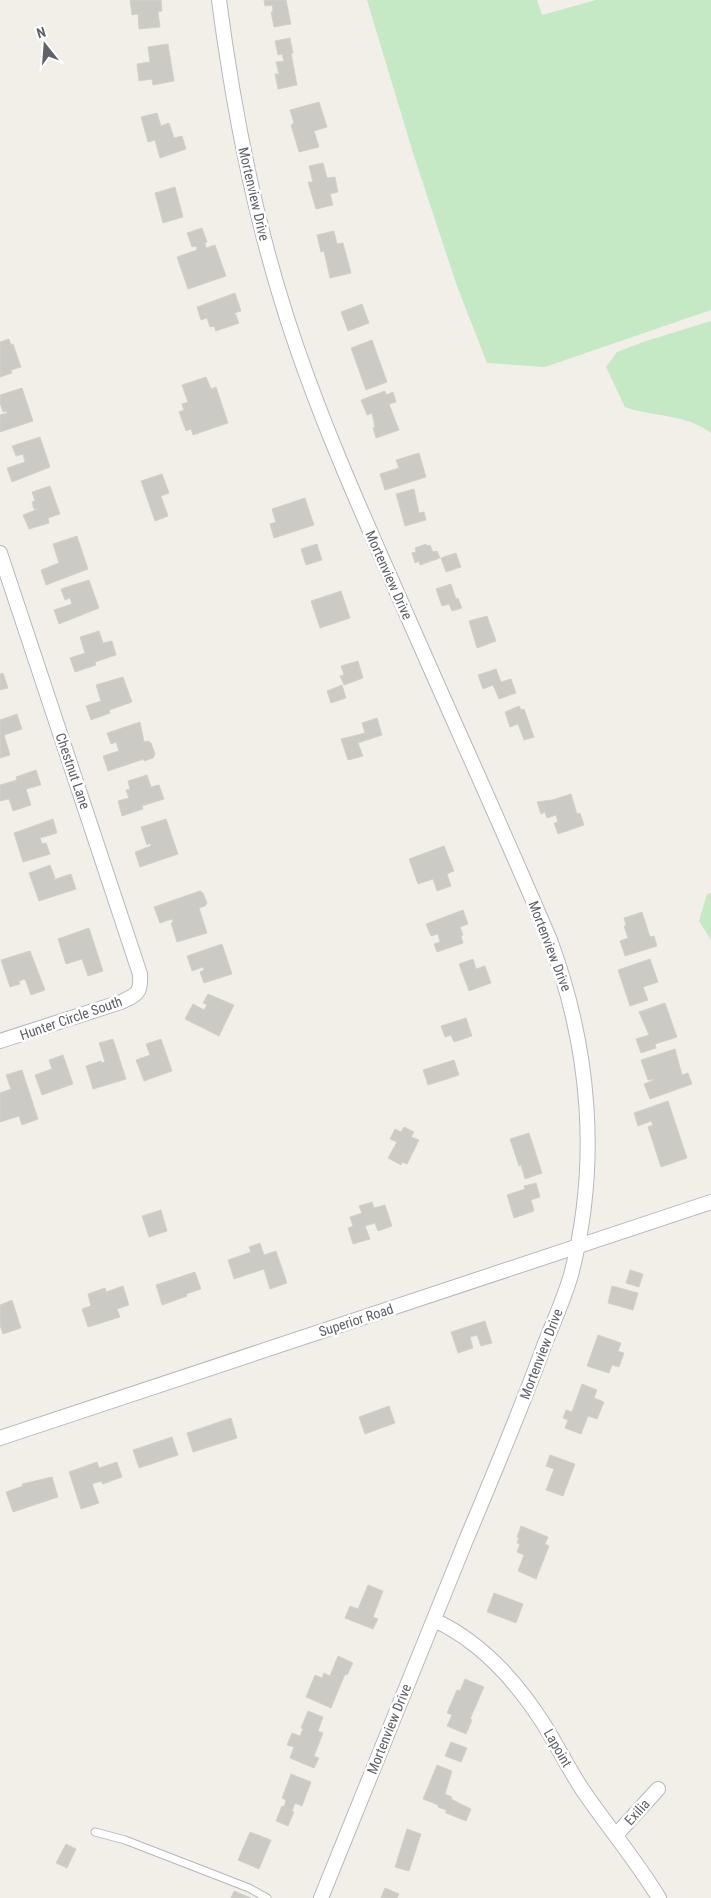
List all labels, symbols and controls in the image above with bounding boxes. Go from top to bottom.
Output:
north arrow [20,20,70,70]
text: N [35,24,48,41]
street label: Mortenview Drive [235,146,273,243]
street label: Mortenview Drive [362,528,416,622]
street label: Chestnut Lane [53,731,94,812]
street label: Mortenview Drive [525,898,575,994]
street label: Hunter Circle South [18,993,124,1043]
street label: Superior Road [317,1300,395,1340]
street label: Mortenview Drive [516,1306,566,1402]
street label: Mortenview Drive [364,1681,415,1776]
street label: Lapoint [541,1726,575,1770]
street label: Exilia [621,1796,653,1828]

